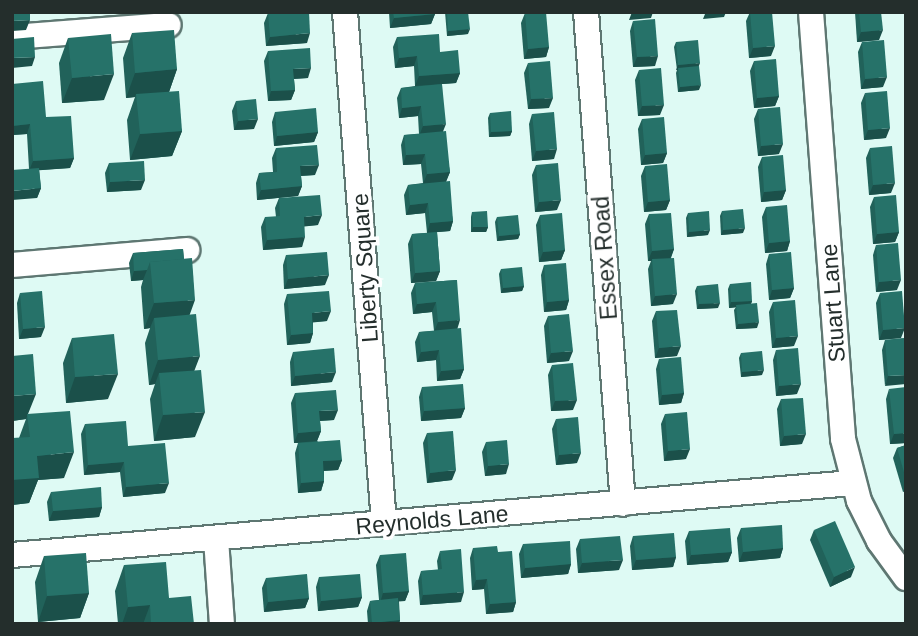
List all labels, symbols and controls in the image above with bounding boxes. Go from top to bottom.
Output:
street label: Liberty Square [346,192,384,344]
street label: Essex Road [587,195,623,321]
street label: Stuart Lane [815,243,851,363]
street label: Reynolds Lane [354,500,510,540]

